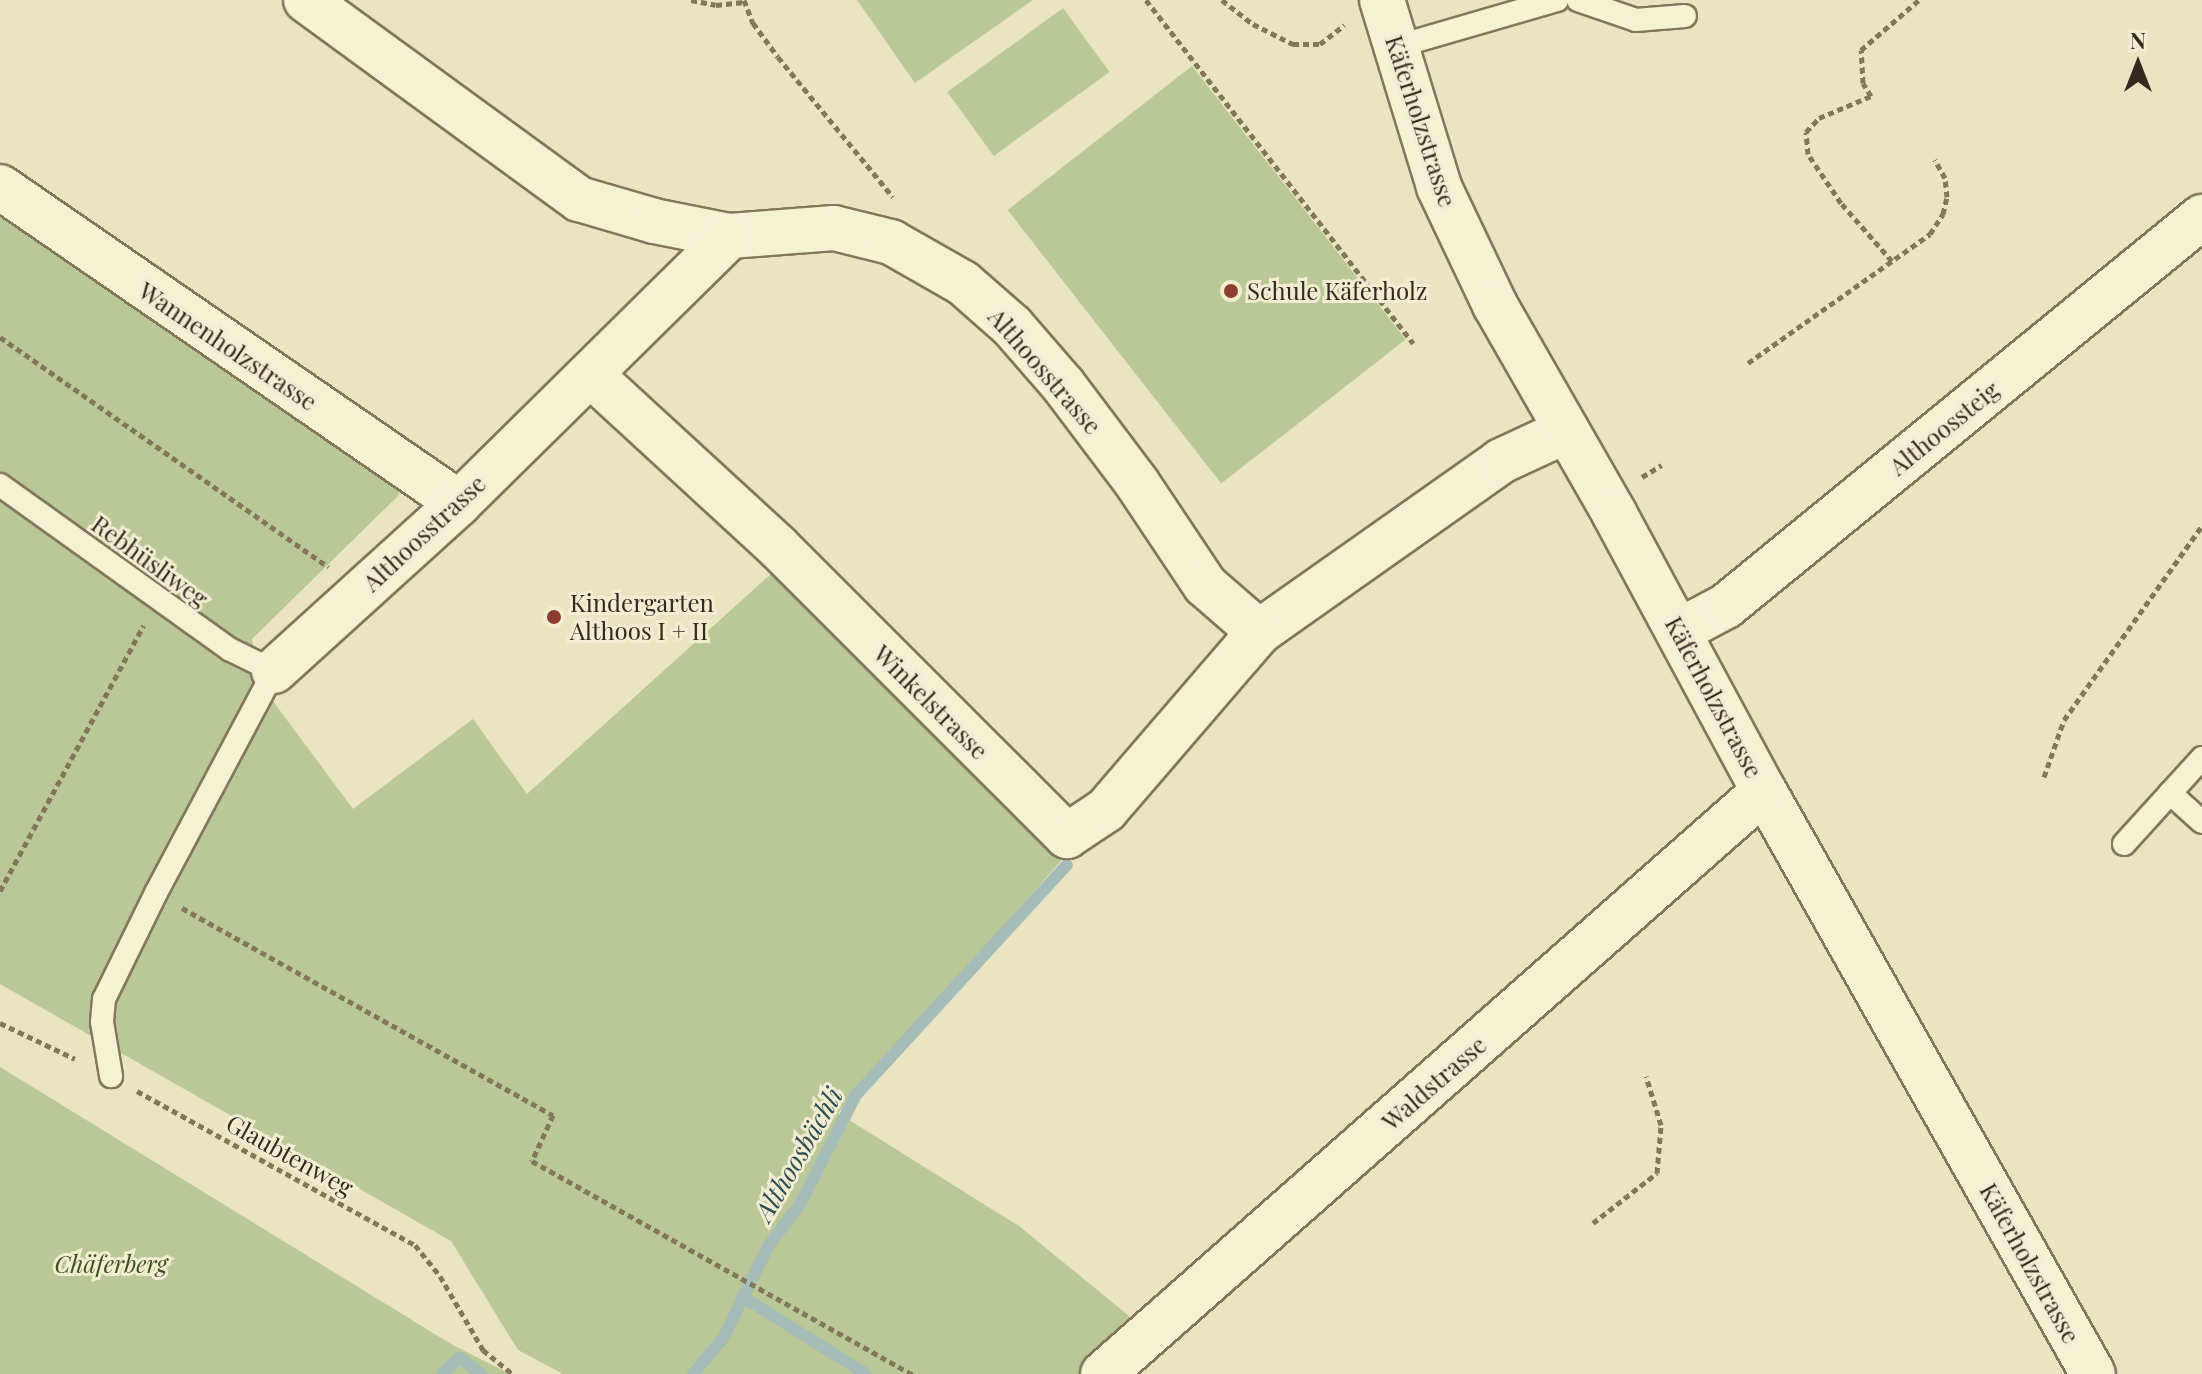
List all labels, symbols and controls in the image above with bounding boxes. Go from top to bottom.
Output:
north arrow [2098,24,2178,104]
text: N [2130,25,2146,55]
street label: Käferholzstrasse [1380,32,1462,210]
street label: Wannenholzstrasse [134,276,322,416]
place label: Schule Käferholz [1247,277,1427,305]
marker: Schule Käferholz [1222,282,1240,300]
street label: Althoosstrasse [983,302,1107,440]
street label: Althoossteig [1883,375,2005,481]
street label: Althoosstrasse [357,469,491,597]
street label: Rebhüsliweg [86,509,214,613]
place label: Kindergarten Althoos I + II [570,589,714,645]
marker: Kindergarten Althoos I + II [545,608,563,626]
street label: Käferholzstrasse [1659,612,1769,782]
street label: Winkelstrasse [868,639,994,765]
street label: Waldstrasse [1376,1030,1492,1136]
water label: Althoosbächli [747,1082,849,1226]
street label: Glaubtenweg [221,1108,359,1202]
street label: Käferholzstrasse [1974,1178,2086,1348]
park label: Chäferberg [54,1250,168,1278]

